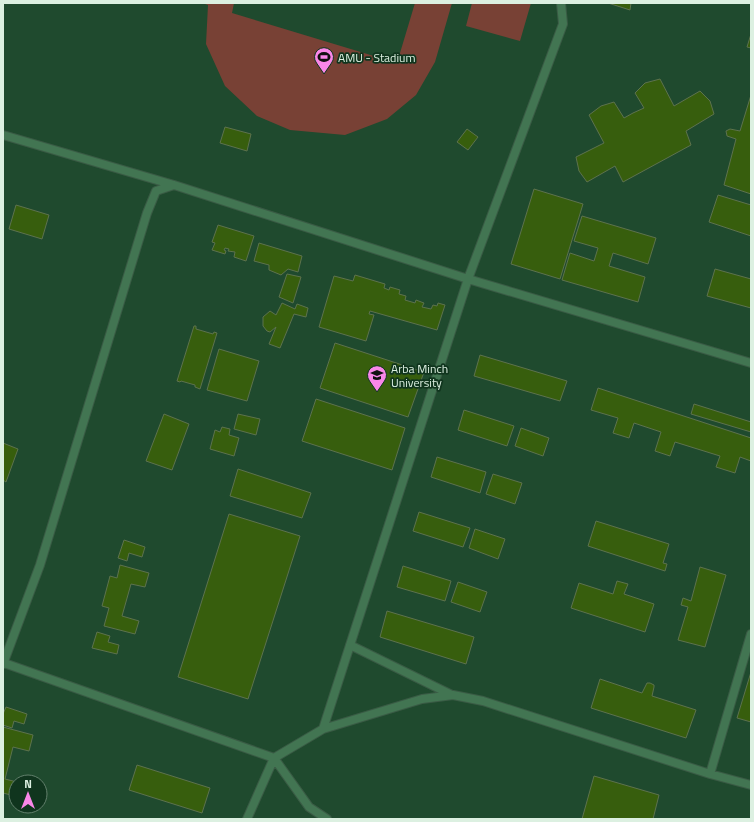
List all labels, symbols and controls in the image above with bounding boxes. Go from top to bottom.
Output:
sports icon: AMU - Stadium [313,46,335,74]
place label: AMU - Stadium [338,48,416,67]
place label: Arba Minch University [391,359,448,392]
school or university icon: Arba Minch University [366,364,388,392]
north arrow [8,774,48,814]
text: N [24,776,32,792]

